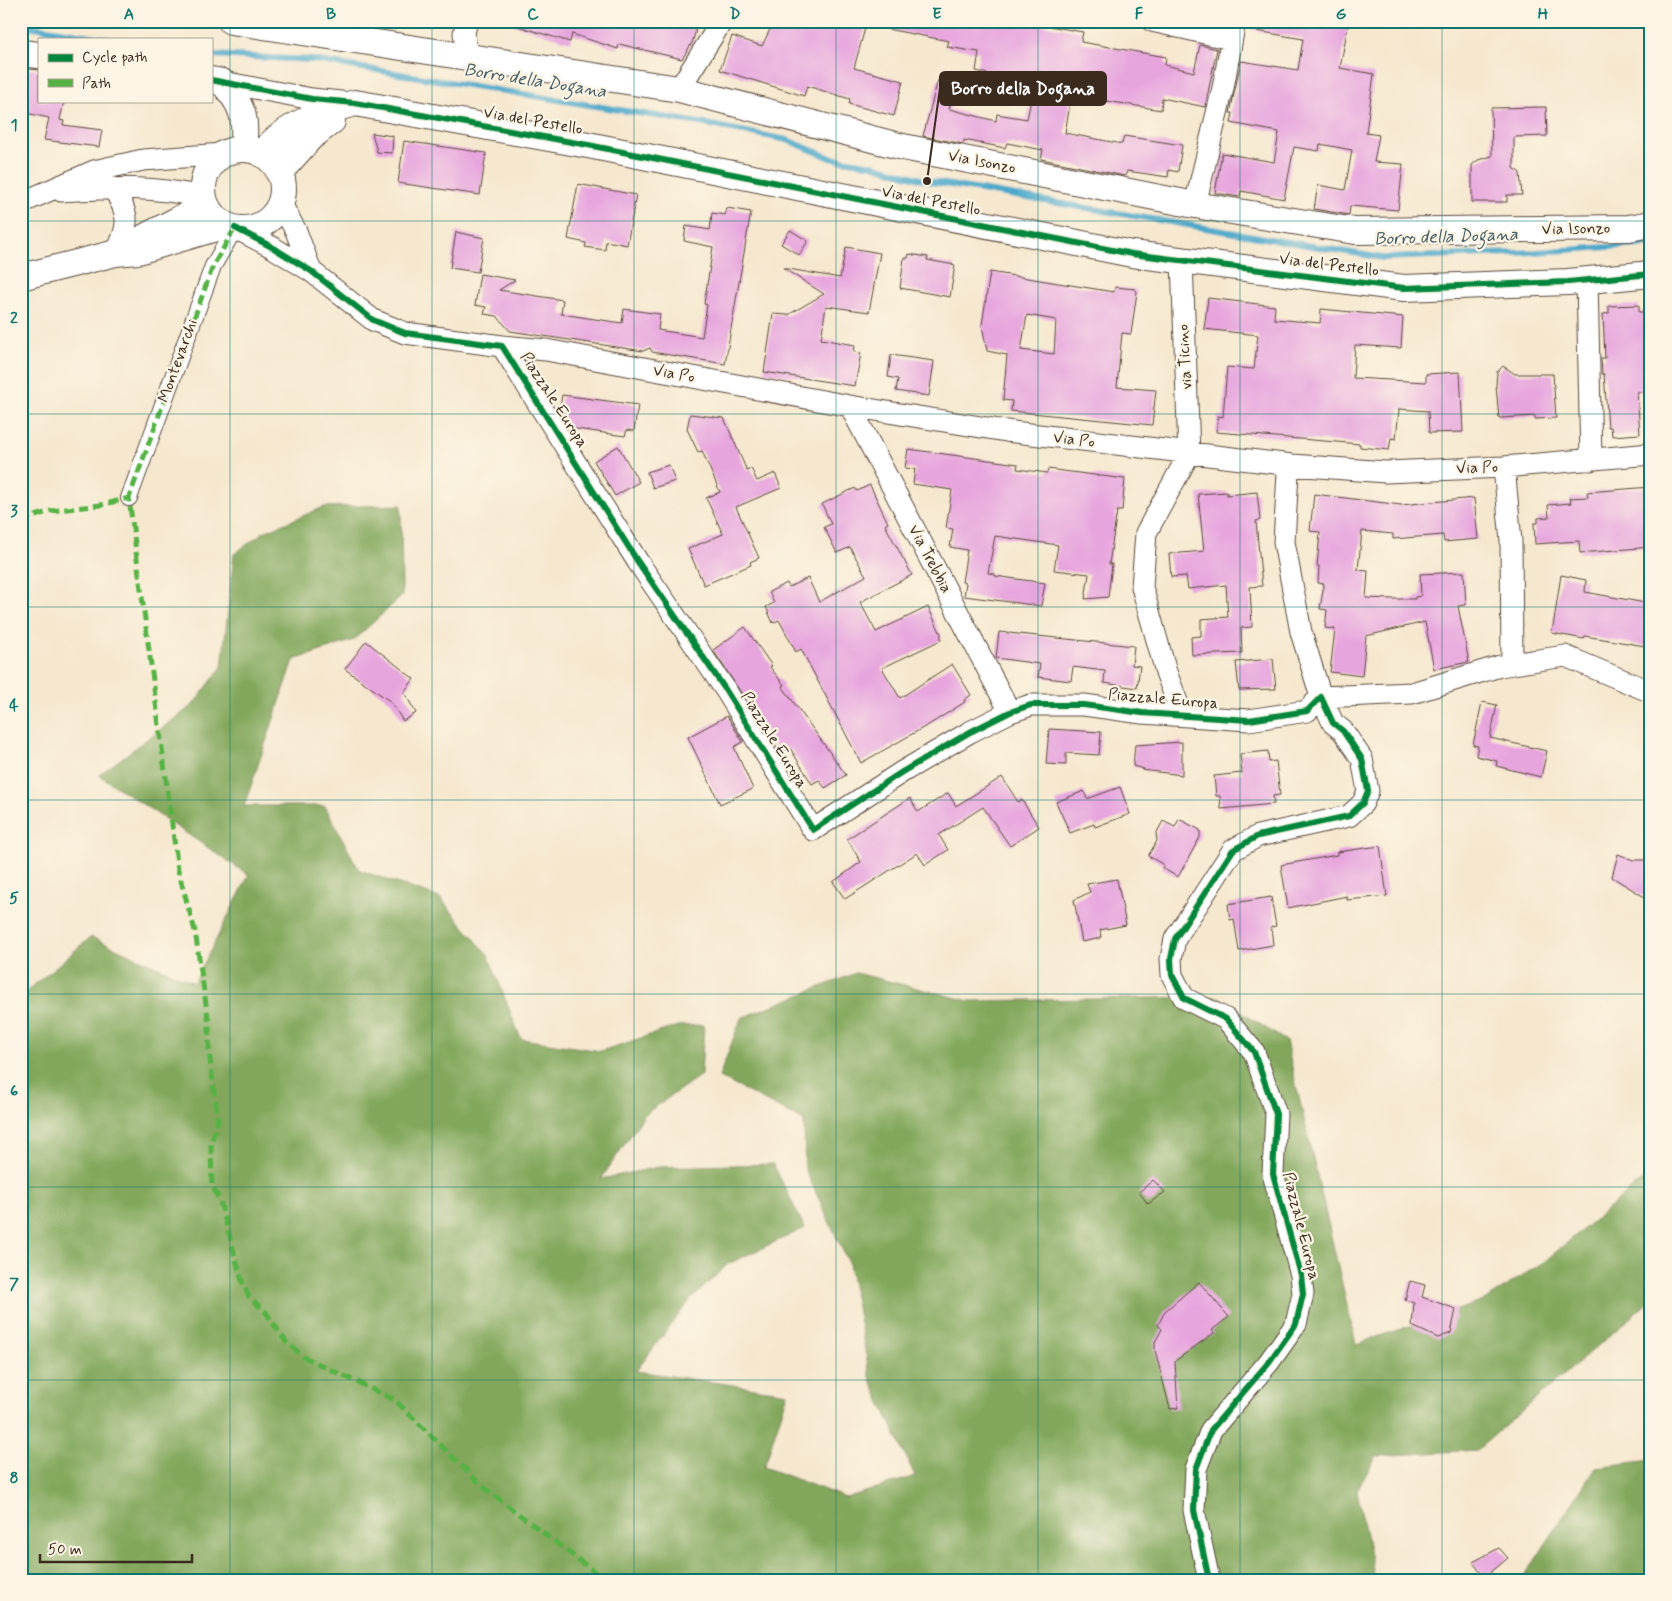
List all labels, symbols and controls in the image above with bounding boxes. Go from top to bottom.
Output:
text: A [124,4,134,25]
text: B [326,4,336,25]
text: C [527,4,539,25]
text: D [729,4,741,25]
text: E [932,4,942,25]
text: F [1135,4,1144,25]
text: G [1336,4,1347,25]
text: H [1538,4,1549,25]
legend [38,38,212,102]
text: Cycle path [82,48,147,68]
water label: Borro della Dogana [462,58,608,106]
callout: Borro della Dogana [940,72,1106,105]
text: Path [82,74,111,94]
text: Borro della Dogana [951,77,1095,103]
street label: Via del Pestello [482,102,584,140]
text: 1 [10,115,18,136]
street label: Via Isonzo [946,145,1018,179]
street label: Via del Pestello [880,181,982,221]
street label: Via Isonzo [1542,218,1610,240]
water label: Borro della Dogana [1374,222,1519,254]
street label: Via del Pestello [1278,248,1380,282]
text: 2 [10,308,18,329]
street label: Montevarchi [153,316,203,406]
street label: via Ticino [1173,324,1197,390]
street label: Piazzale Europa [515,348,593,452]
street label: Via Po [652,360,696,388]
street label: Via Po [1052,427,1096,453]
street label: Via Po [1456,457,1498,479]
text: 3 [10,501,18,522]
street label: Via Trebbia [903,521,957,597]
street label: Piazzale Europa [1107,684,1219,714]
street label: Piazzale Europa [736,688,812,792]
text: 4 [9,695,19,716]
text: 5 [9,888,19,909]
text: 6 [10,1081,18,1102]
street label: Piazzale Europa [1277,1170,1325,1282]
text: 7 [9,1274,19,1295]
text: 8 [9,1468,19,1489]
scale bar [40,1531,192,1563]
text: 50 m [48,1540,82,1560]

